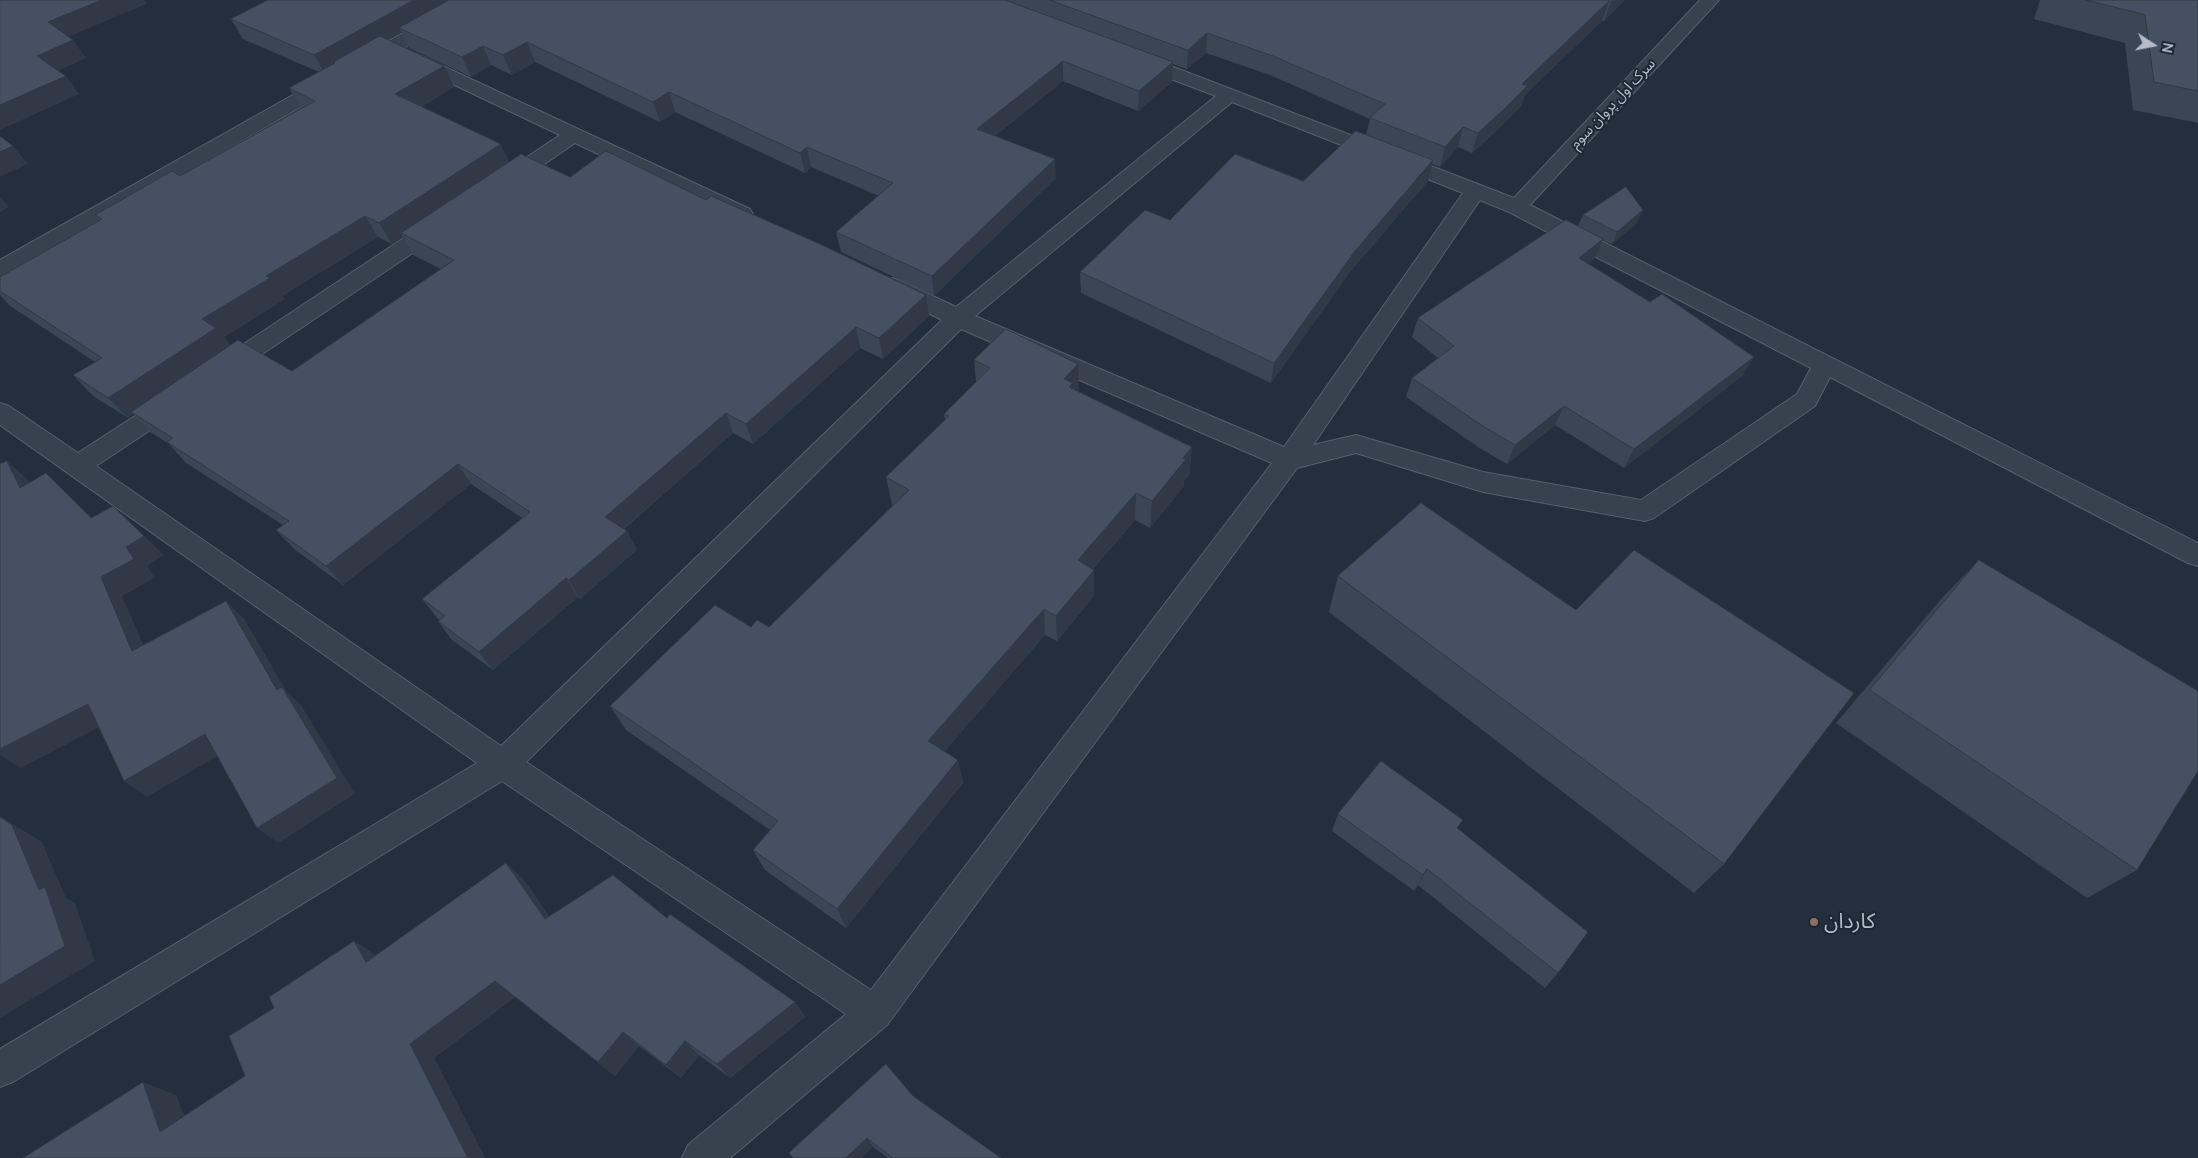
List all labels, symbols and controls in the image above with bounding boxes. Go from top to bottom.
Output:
north arrow [2128,20,2178,70]
text: N [2158,41,2179,55]
street label: سرک اول پروان سوم [1567,55,1659,153]
place label: کاردان [1824,909,1875,935]
marker: کاردان [1808,916,1820,928]

